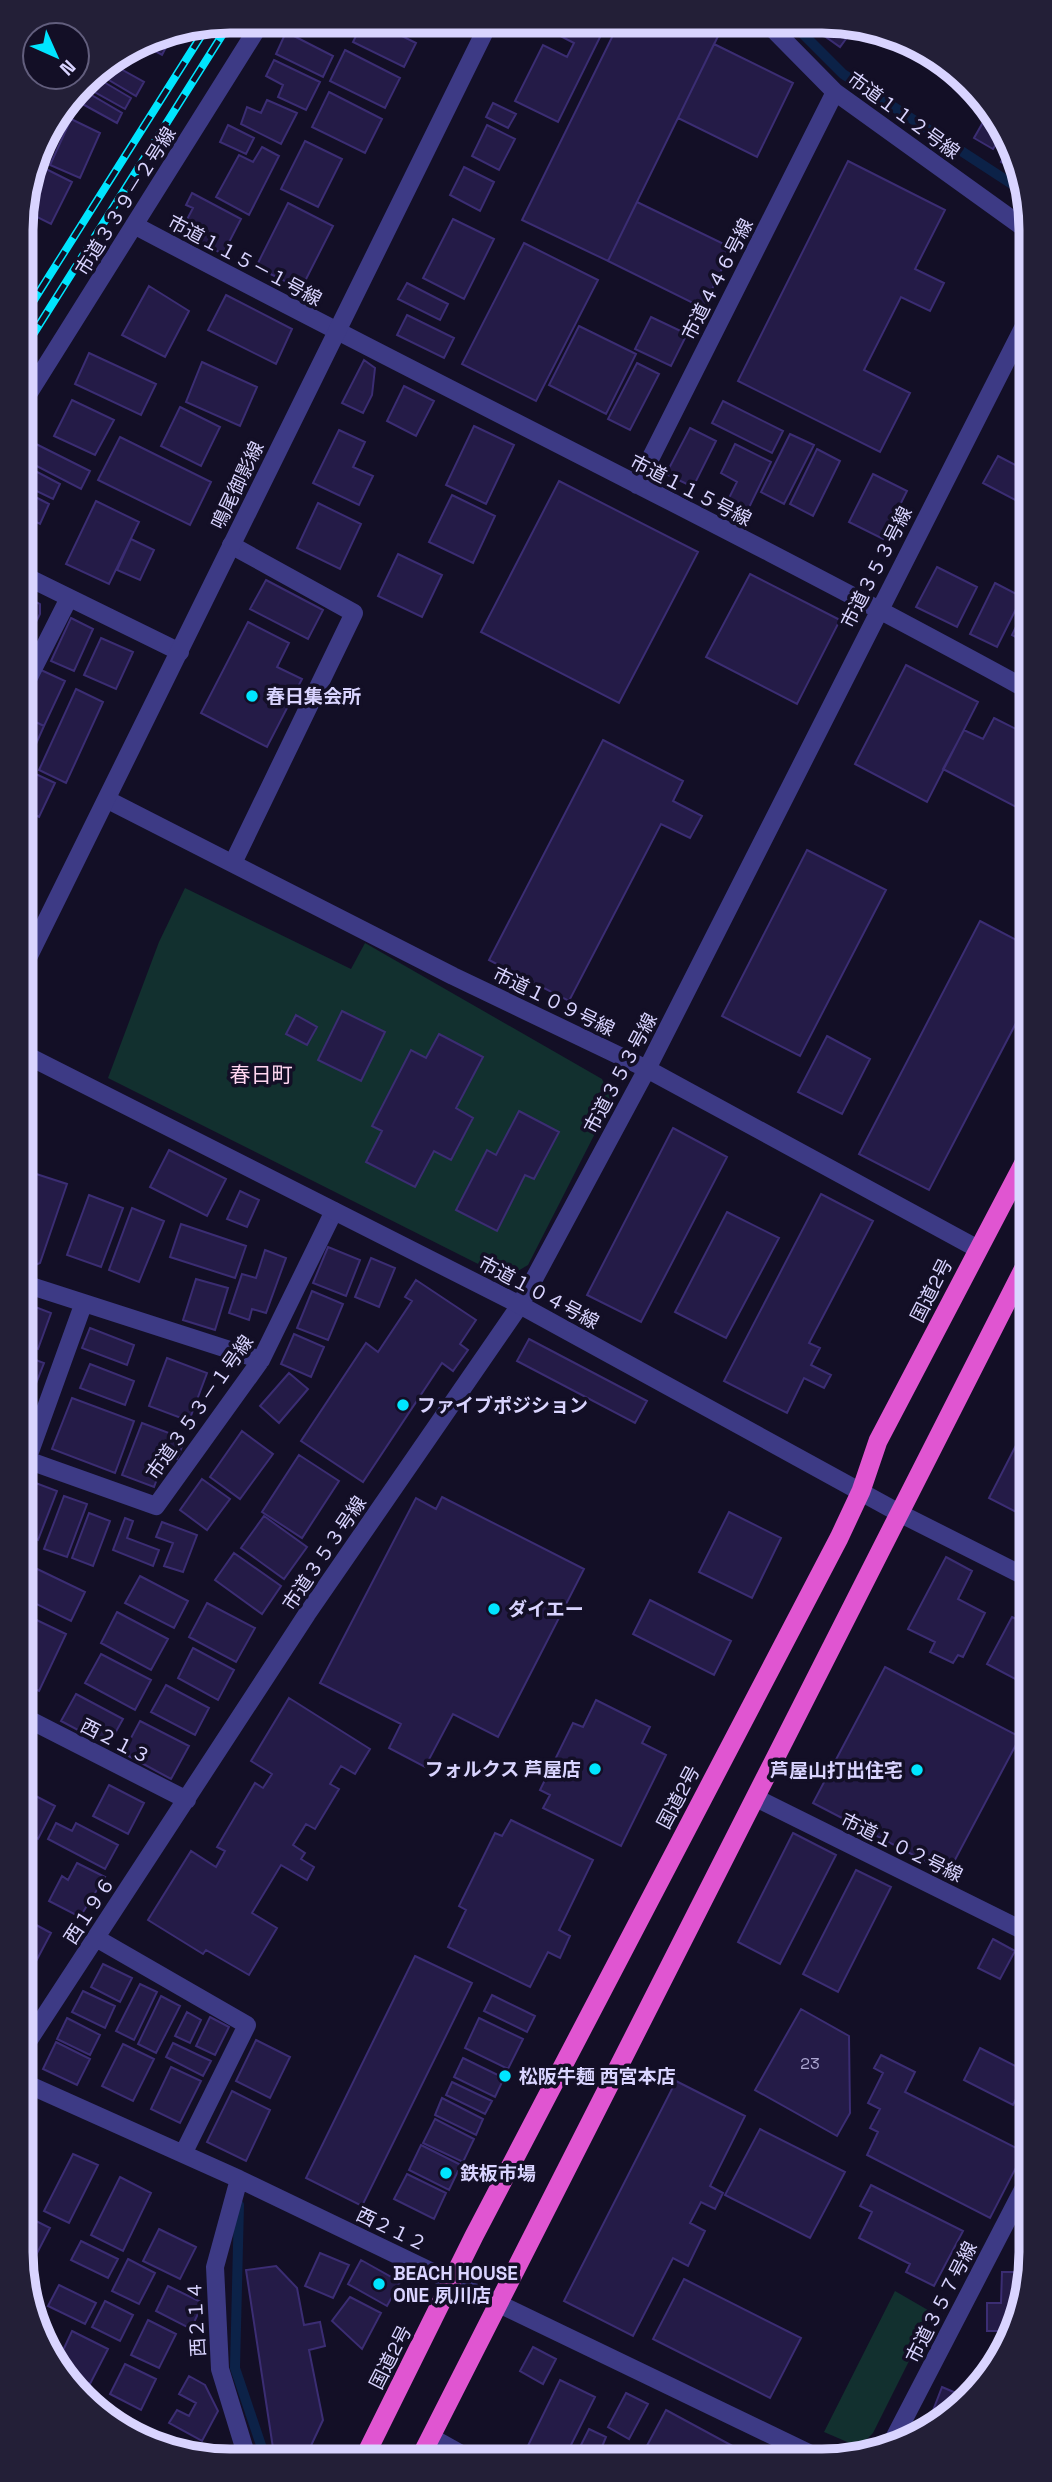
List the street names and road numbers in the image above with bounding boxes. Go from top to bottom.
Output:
street label: 市道１１２号線 [843,66,965,165]
street label: 市道３３９－２号線 [70,122,181,280]
street label: 市道１１５－１号線 [163,209,326,312]
street label: 市道４４６号線 [676,214,759,344]
street label: 鳴尾御影線 [205,437,270,533]
street label: 市道１１５号線 [626,449,756,532]
street label: 市道３５３号線 [835,502,918,632]
street label: 市道１０９号線 [489,961,619,1042]
street label: 市道３５３号線 [578,1009,663,1138]
street label: 市道１０４号線 [474,1250,603,1335]
street label: 国道2号 [905,1254,958,1326]
street label: 市道３５３－１号線 [140,1330,259,1485]
street label: 市道３５３号線 [277,1491,372,1615]
street label: 西２１３ [76,1713,155,1770]
street label: 国道2号 [651,1761,706,1833]
street label: 市道１０２号線 [837,1807,967,1888]
street label: 西１９６ [58,1872,121,1949]
street label: 西２１２ [352,2202,431,2257]
street label: 市道３５７号線 [900,2237,983,2367]
street label: 西２１４ [182,2280,211,2358]
street label: 国道2号 [364,2321,417,2393]

